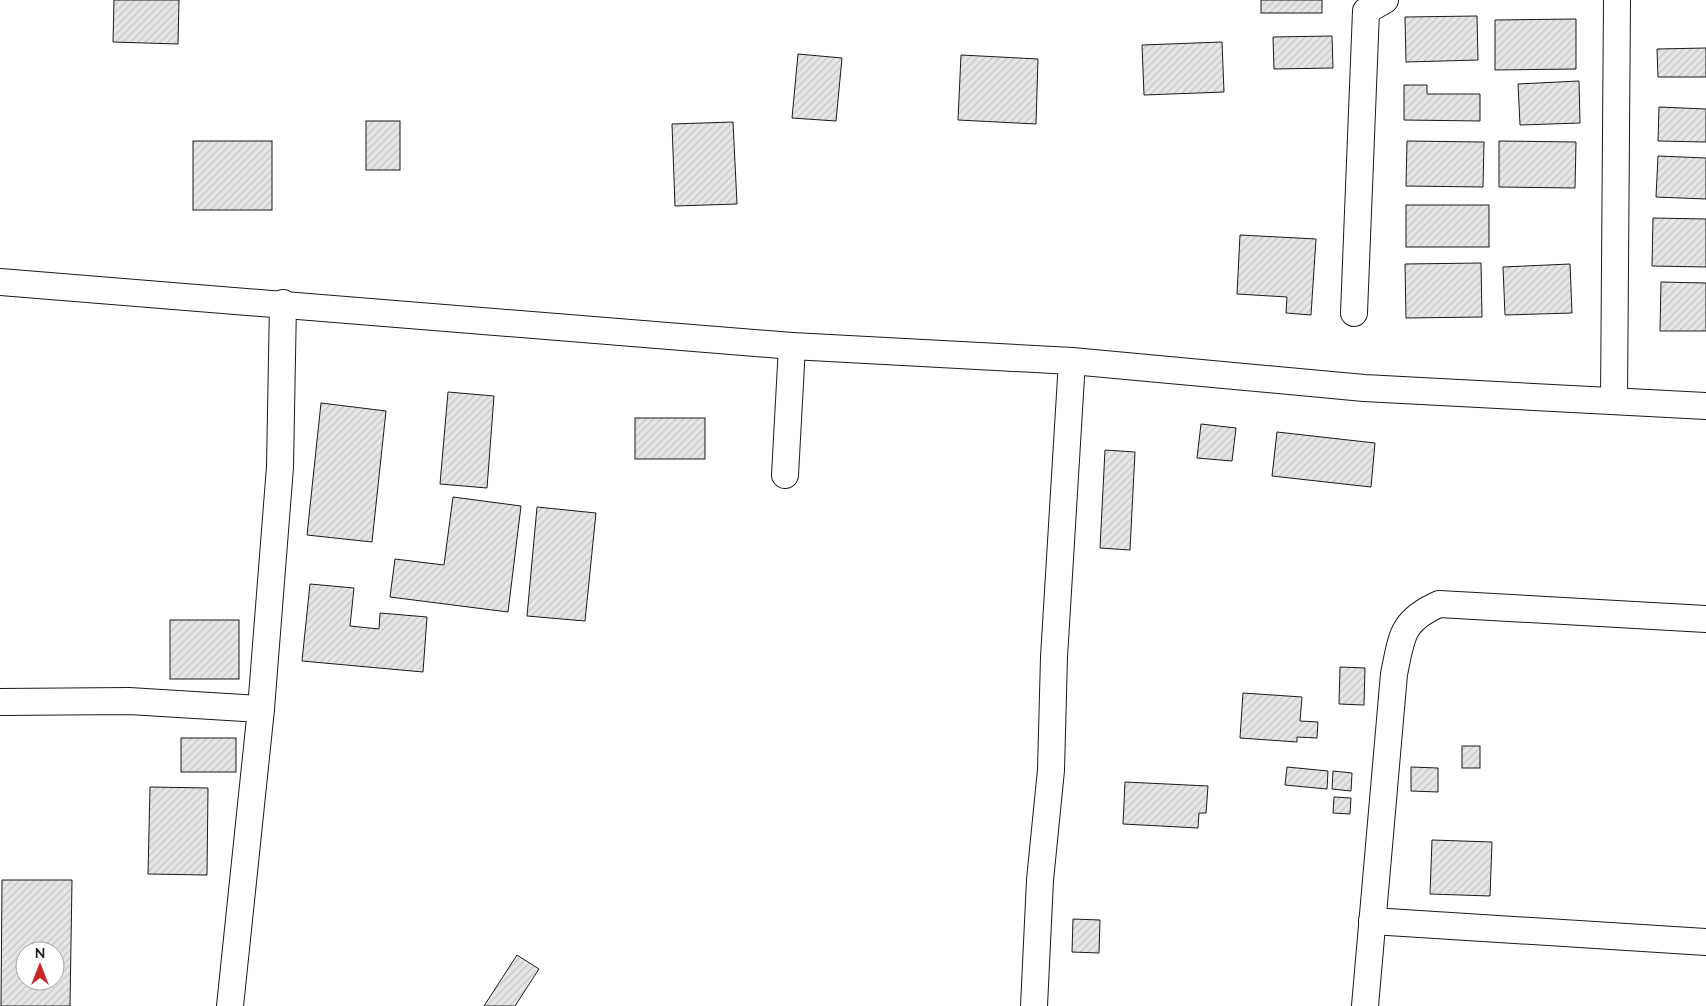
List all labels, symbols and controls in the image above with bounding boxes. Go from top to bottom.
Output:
north arrow [15,941,65,991]
text: N [35,944,45,962]

